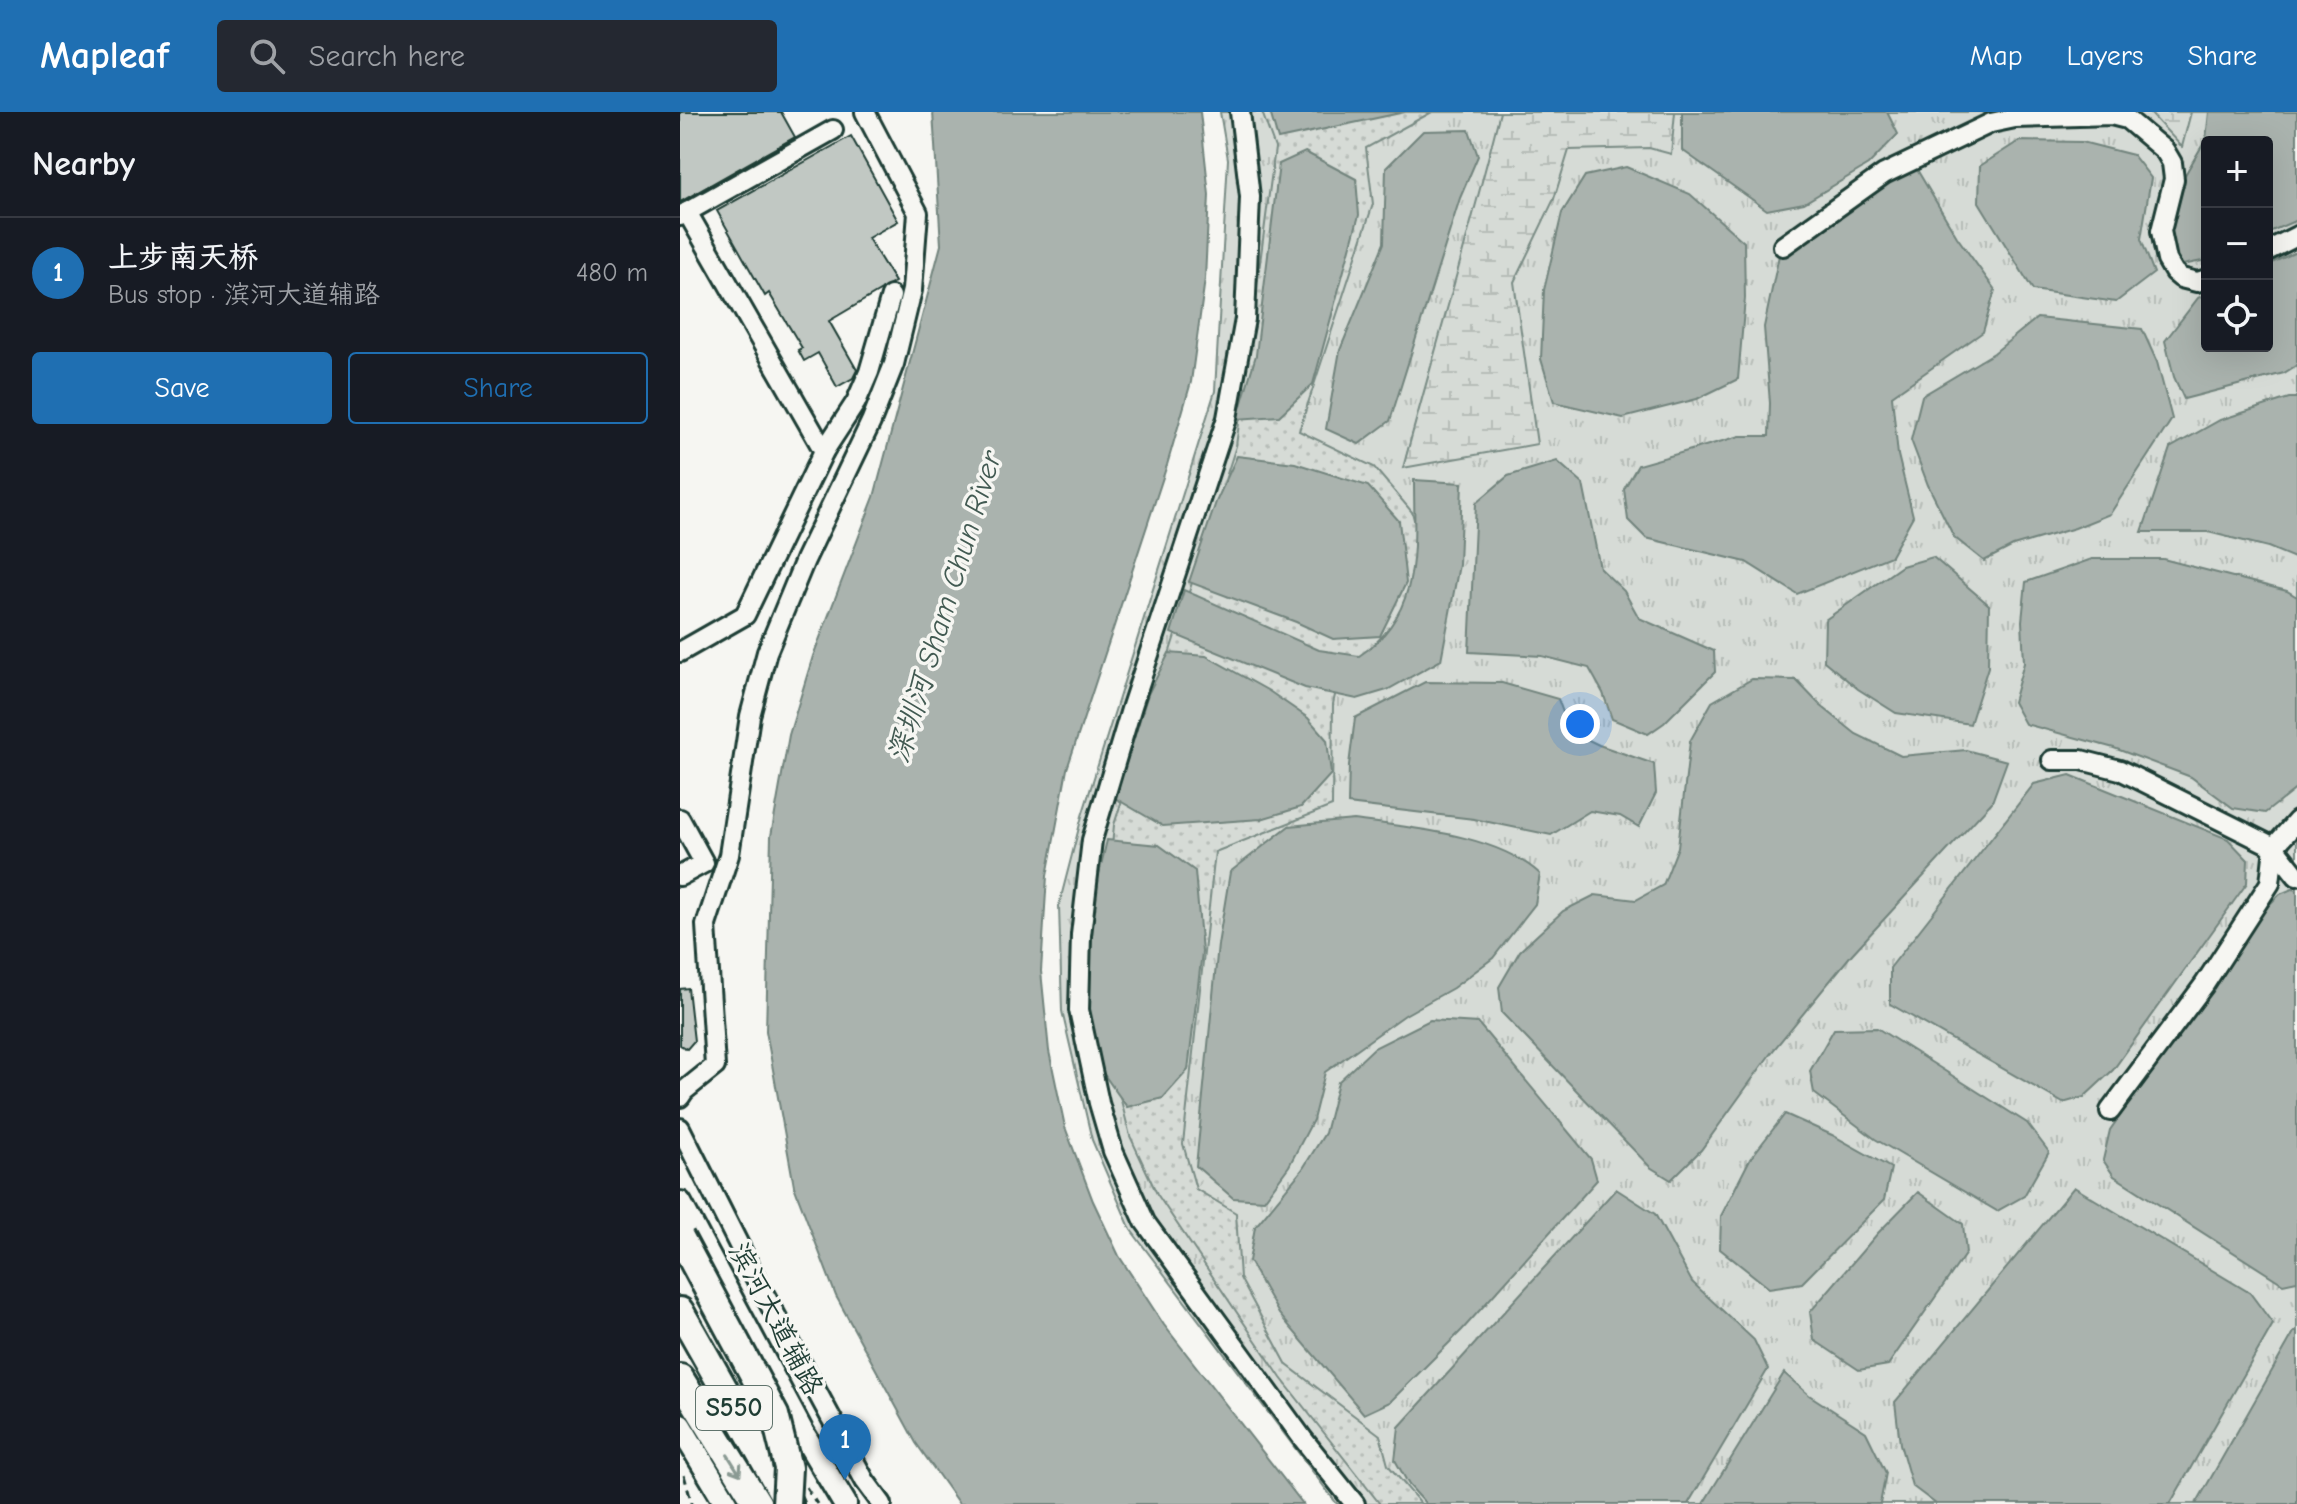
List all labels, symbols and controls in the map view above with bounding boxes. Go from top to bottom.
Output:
search box [217,20,777,92]
text: Mapleaf [40,34,169,78]
icon: search [245,34,289,78]
text: Search here [309,39,465,74]
text: Map [1970,40,2023,72]
text: Layers [2067,40,2143,72]
text: Share [2187,40,2257,72]
map controls [2201,136,2273,352]
button: + [2201,136,2273,208]
text: Nearby [32,144,135,184]
button: − [2201,208,2273,280]
text: 上步南天桥 [108,240,258,275]
text: 1 [53,258,63,288]
text: 480 m [576,258,648,288]
text: Bus stop · 滨河大道辅路 [108,280,380,310]
button: locate [2201,280,2273,352]
button: Save [32,352,332,424]
button: Share [348,352,648,424]
water label: 深圳河 Sham Chun River [881,446,1009,767]
your location [1560,704,1600,744]
street label: 滨河大道辅路 [722,1237,830,1401]
road number: S550 [696,1386,772,1430]
pin: 1 [819,1414,871,1480]
one-way arrow [726,1453,742,1476]

